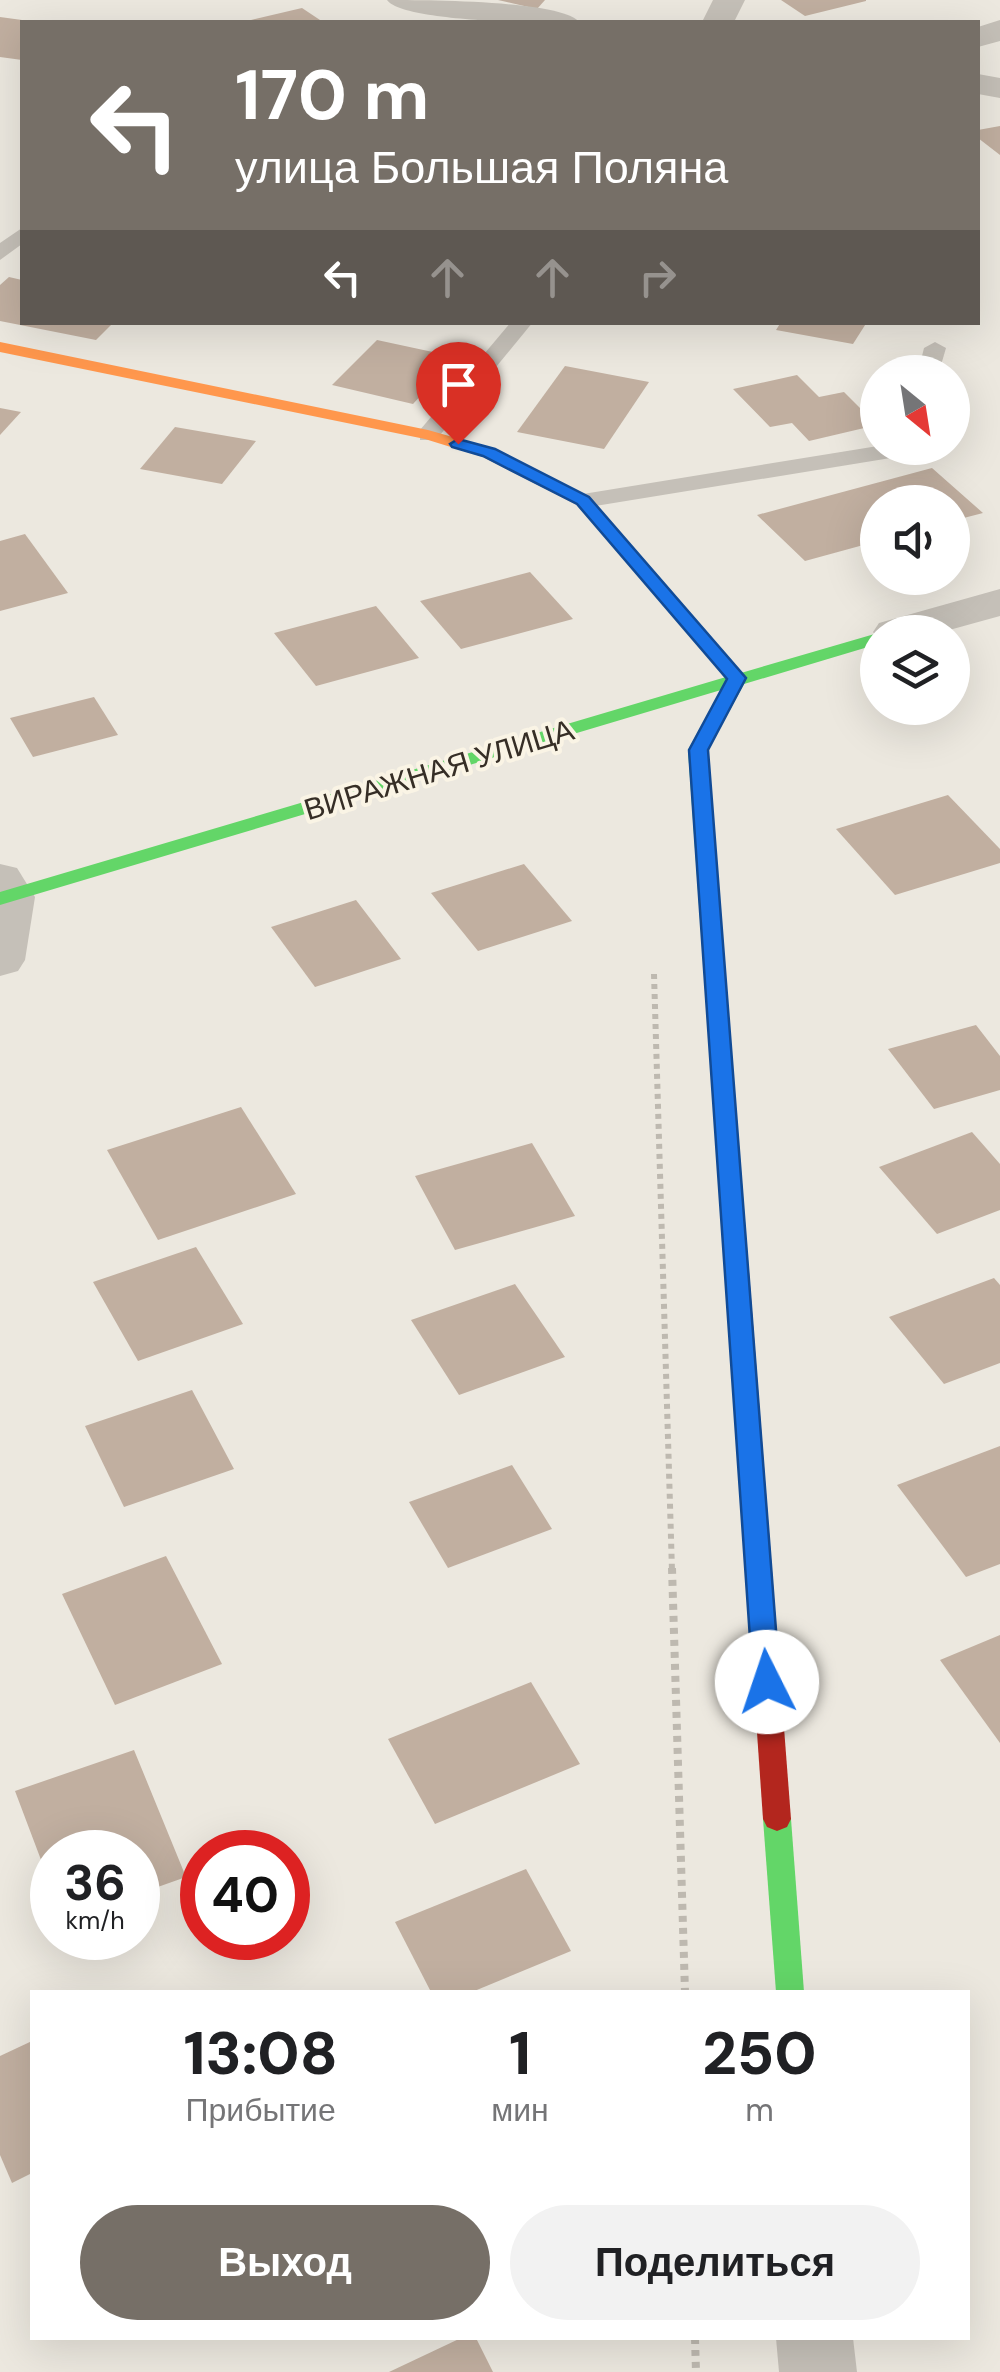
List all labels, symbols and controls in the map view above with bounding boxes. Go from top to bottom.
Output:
text: 170 m [235,50,429,141]
icon: left [70,60,200,190]
text: улица Большая Поляна [235,138,728,197]
icon: left [315,250,370,305]
icon: ahead [420,250,475,305]
icon: ahead [525,250,580,305]
icon: right [630,250,685,305]
pin [416,342,501,445]
north arrow [860,355,970,465]
map controls [860,355,970,725]
icon: arrive [431,357,486,412]
button: sound [860,485,970,595]
button: layers [860,615,970,725]
street label: ВИРАЖНАЯ УЛИЦА [299,710,578,829]
position arrow [715,1630,819,1734]
speed limit sign: 40 [180,1830,310,1960]
text: 36 [64,1850,126,1916]
text: km/h [65,1904,125,1937]
text: 13:08 [183,2014,338,2093]
text: 1 [509,2014,531,2093]
text: 250 [702,2014,817,2093]
text: Прибытие [185,2089,336,2131]
text: мин [491,2089,549,2131]
text: m [745,2089,774,2131]
button: Выход [80,2205,490,2320]
button: Поделиться [510,2205,920,2320]

